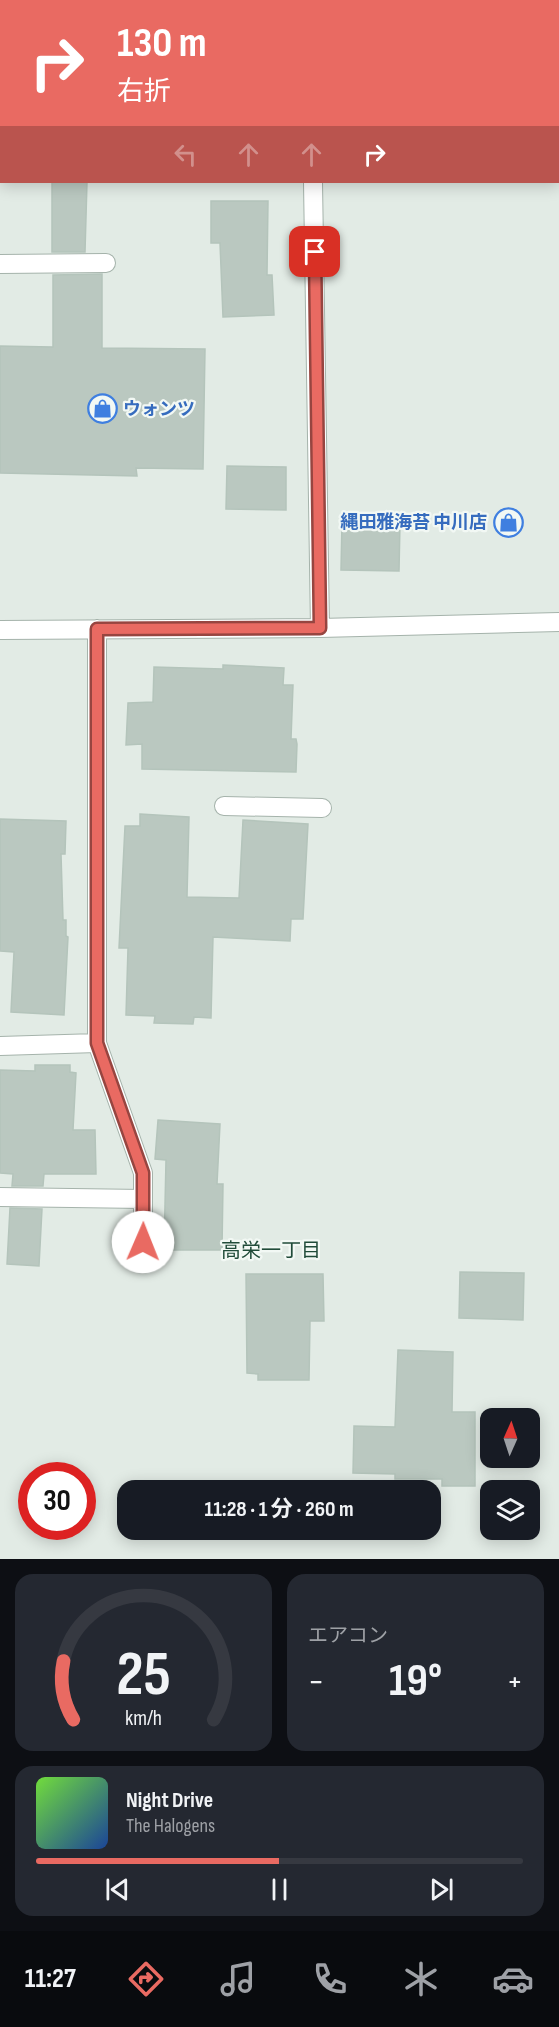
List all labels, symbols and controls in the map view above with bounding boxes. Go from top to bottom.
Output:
text: 130 m [117,18,207,69]
icon: right [18,24,96,102]
text: 右折 [117,76,171,108]
icon: left [169,138,202,171]
icon: ahead [232,138,265,171]
icon: ahead [295,138,328,171]
icon: right [358,138,391,171]
pin [289,226,340,277]
icon: arrive [298,235,331,268]
shop icon: ウォンツ [86,393,118,425]
place label: ウォンツ [123,399,195,420]
shop icon: 縄田雅海苔 中川店 [492,506,524,538]
place label: 縄田雅海苔 中川店 [340,512,487,533]
position arrow [111,1210,175,1274]
district label: 高栄一丁目 [221,1239,321,1263]
north arrow [480,1408,540,1468]
map controls [480,1408,540,1540]
speed limit sign: 30 [18,1462,96,1540]
button: layers [480,1480,540,1540]
text: 11:28 · 1 分 · 260 m [205,1496,353,1523]
text: エアコン [308,1624,388,1648]
text: 25 [116,1638,171,1713]
text: 19° [389,1654,442,1709]
text: − [308,1662,324,1702]
text: + [507,1662,523,1702]
text: km/h [125,1706,162,1731]
text: Night Drive [126,1787,213,1814]
text: The Halogens [126,1814,215,1838]
icon: previous [101,1873,134,1906]
icon: pause [263,1873,296,1906]
icon: next [425,1873,458,1906]
icon: directions [125,1958,167,2000]
icon: music [217,1958,259,2000]
icon: phone [309,1958,351,2000]
icon: climate [400,1958,442,2000]
icon: car [492,1958,534,2000]
text: 11:27 [25,1963,76,1995]

